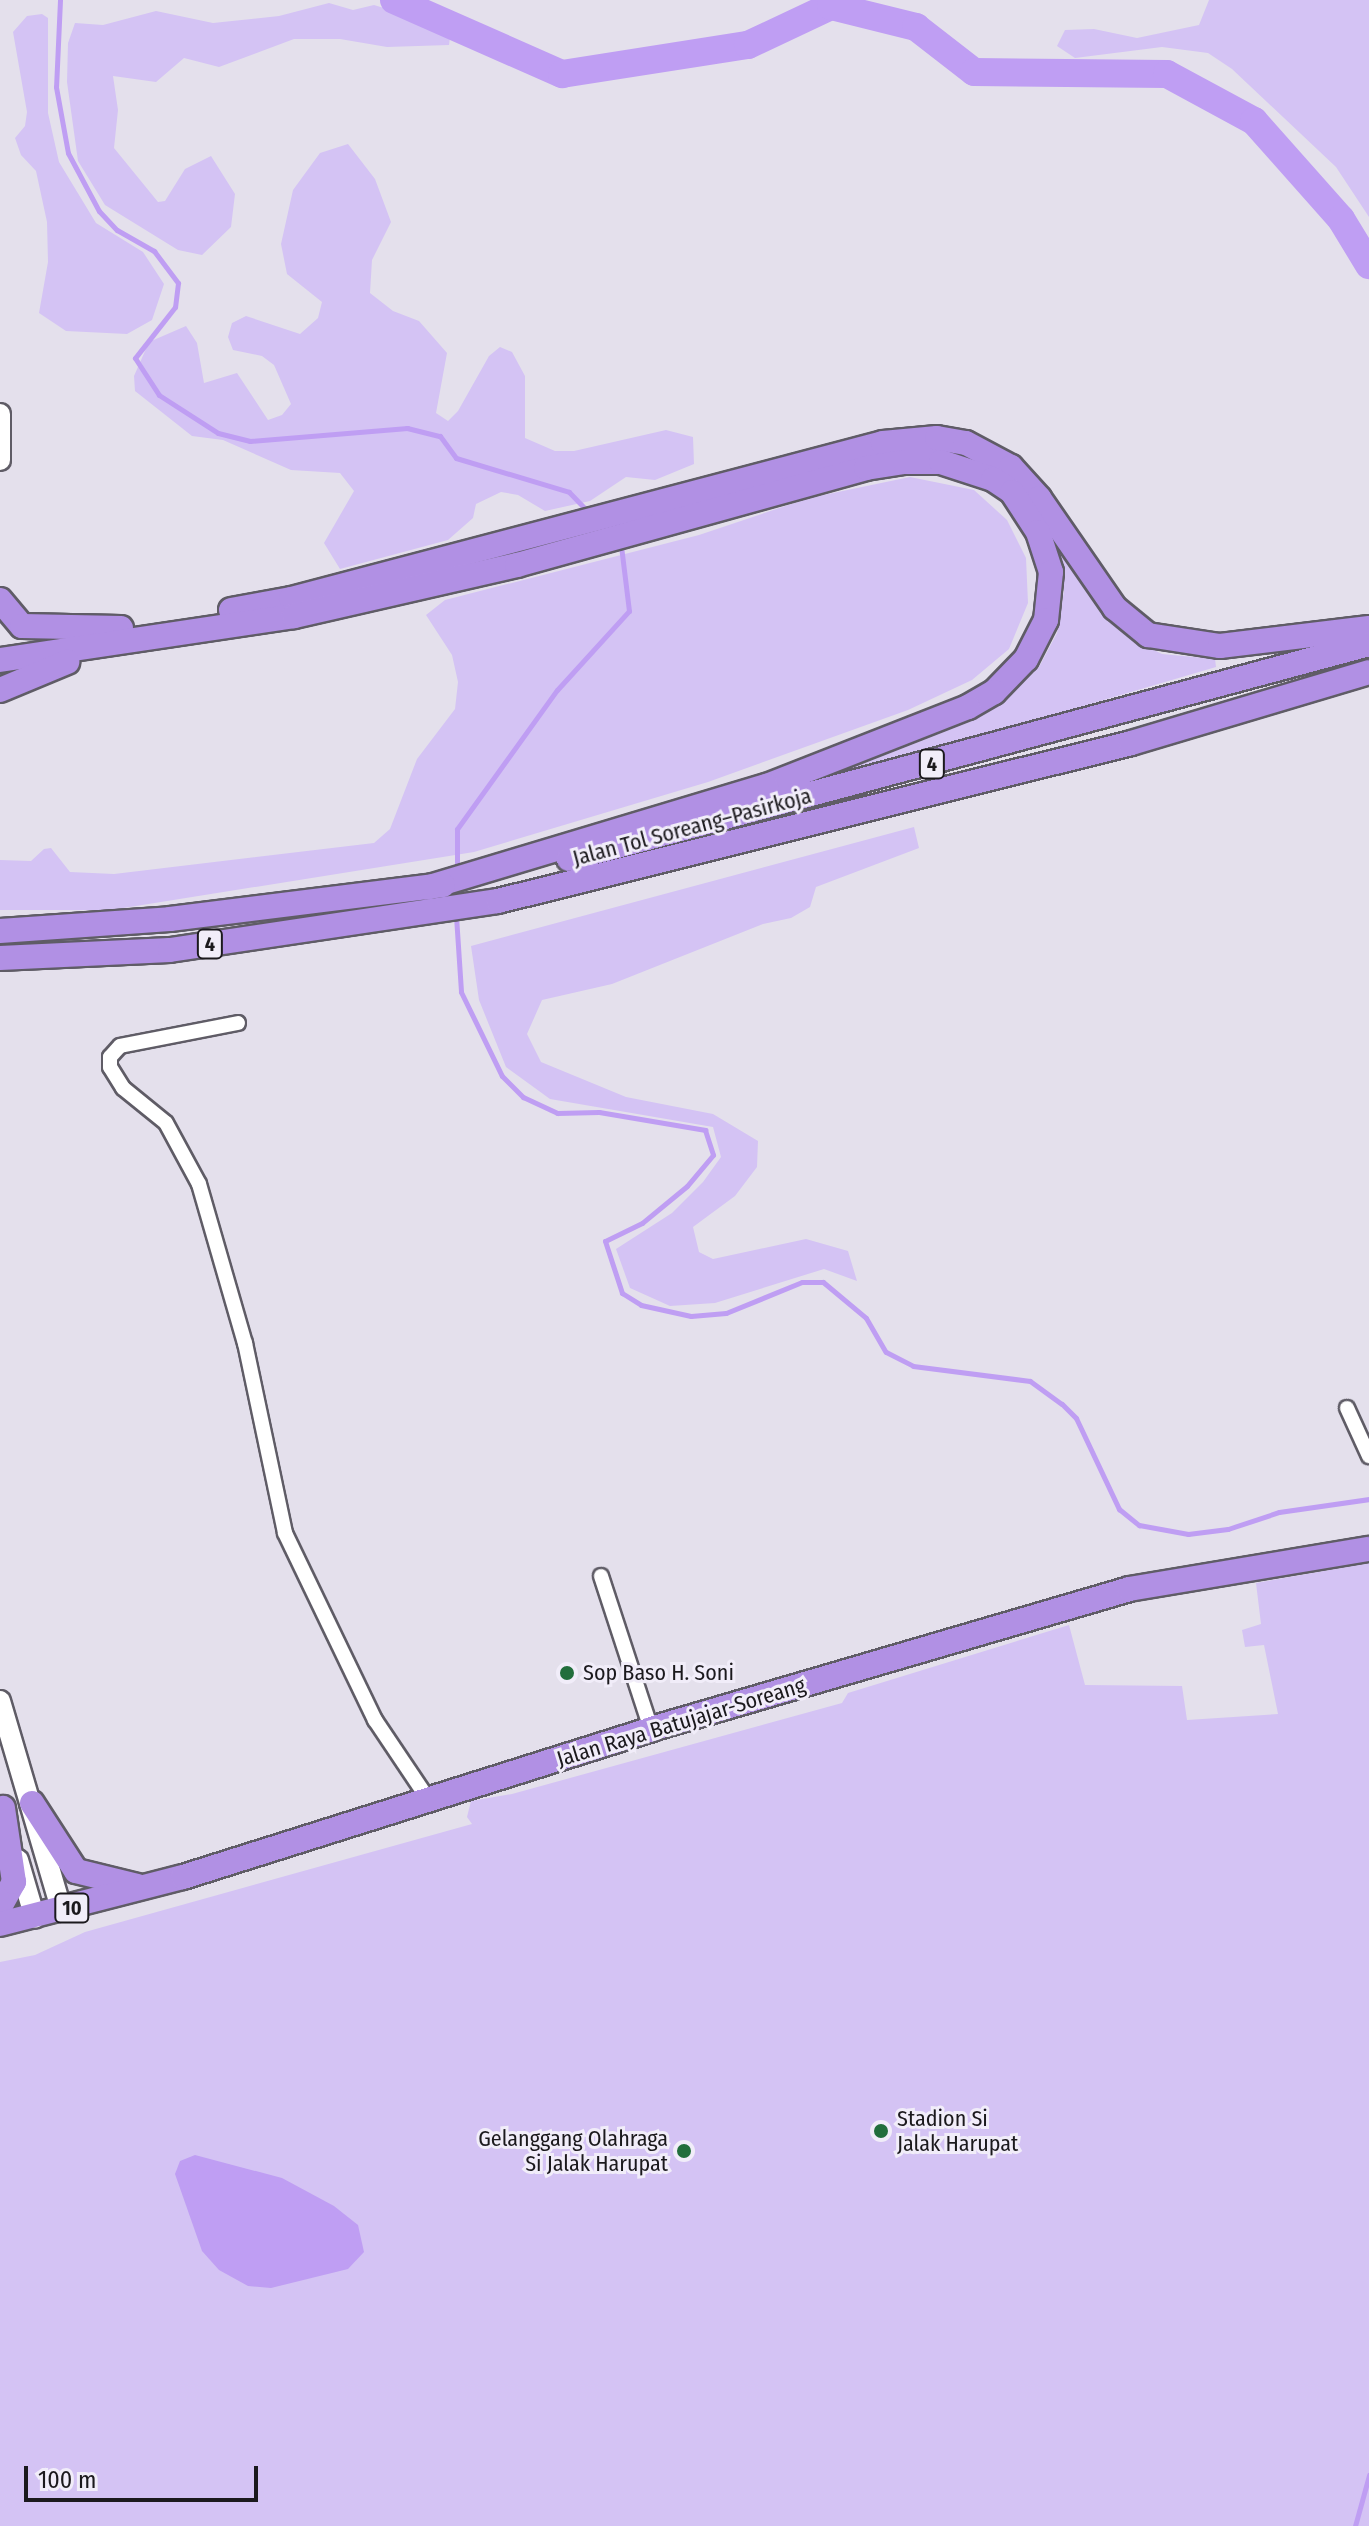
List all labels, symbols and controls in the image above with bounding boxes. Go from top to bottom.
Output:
road number: 4 [918,748,946,780]
street label: Jalan Tol Soreang–Pasirkoja [570,782,814,872]
road number: 4 [196,928,224,960]
place label: Sop Baso H. Soni [583,1660,734,1686]
marker: Sop Baso H. Soni [558,1664,576,1682]
street label: Jalan Raya Batujajar-Soreang [554,1672,808,1772]
road number: 10 [54,1892,90,1924]
place label: Stadion Si Jalak Harupat [897,2105,1018,2156]
marker: Stadion Si Jalak Harupat [872,2122,890,2140]
place label: Gelanggang Olahraga Si Jalak Harupat [478,2125,668,2176]
marker: Gelanggang Olahraga Si Jalak Harupat [675,2142,693,2160]
scale bar [28,2450,262,2500]
text: 100 m [38,2466,96,2494]

